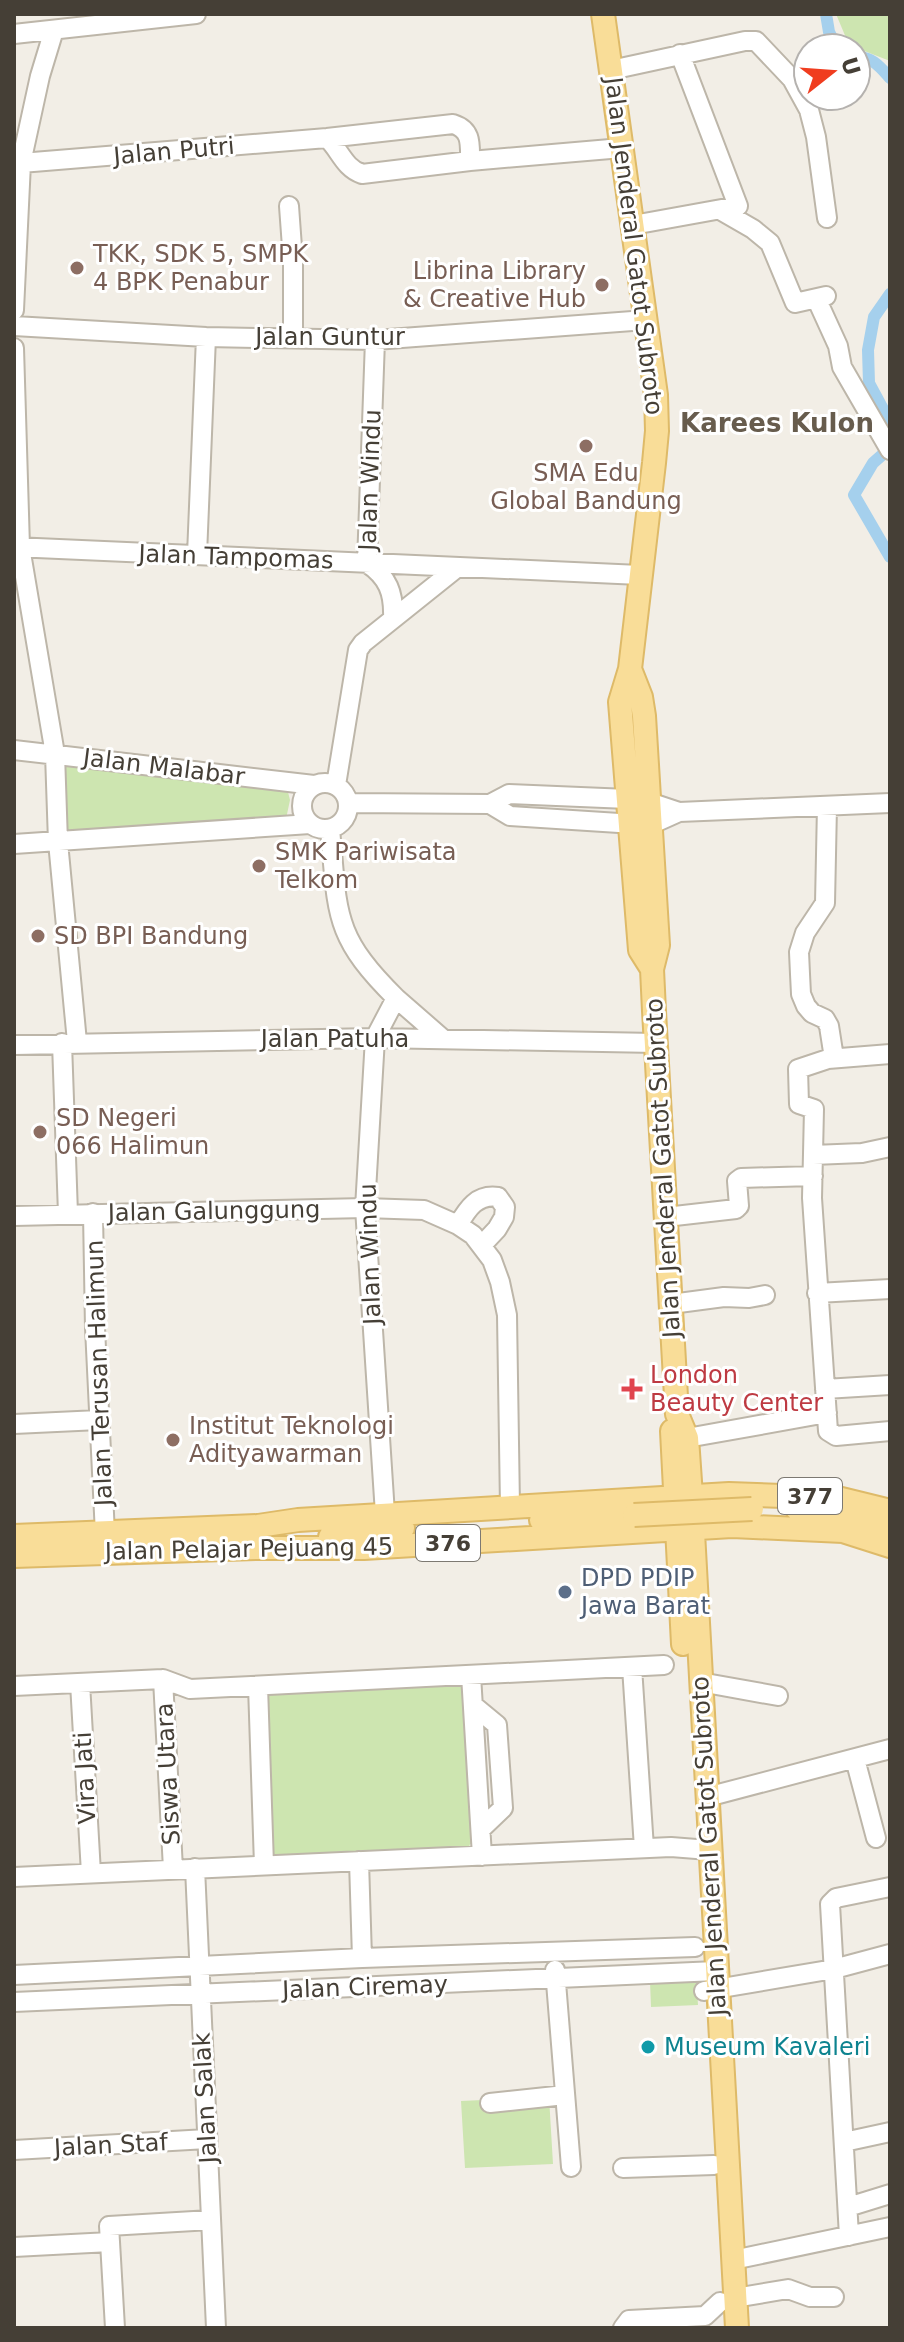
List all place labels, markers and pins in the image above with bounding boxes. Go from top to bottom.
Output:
place label: TKK, SDK 5, SMPK 4 BPK Penabur [92,240,309,296]
place label: Librina Library & Creative Hub [403,257,586,313]
marker: TKK, SDK 5, SMPK 4 BPK Penabur [68,259,86,277]
marker: Librina Library & Creative Hub [593,276,611,294]
marker: SMA Edu Global Bandung [577,437,595,455]
place label: SMA Edu Global Bandung [490,459,682,515]
place label: SMK Pariwisata Telkom [274,838,457,894]
marker: SMK Pariwisata Telkom [250,857,268,875]
place label: SD BPI Bandung [54,922,248,950]
marker: SD BPI Bandung [29,927,47,945]
place label: SD Negeri 066 Halimun [56,1104,209,1160]
marker: SD Negeri 066 Halimun [31,1123,49,1141]
place label: London Beauty Center [650,1361,823,1417]
marker: London Beauty Center [621,1378,643,1400]
place label: Institut Teknologi Adityawarman [189,1412,394,1468]
marker: Institut Teknologi Adityawarman [164,1431,182,1449]
place label: DPD PDIP Jawa Barat [579,1564,710,1620]
marker: DPD PDIP Jawa Barat [556,1583,574,1601]
place label: Museum Kavaleri [664,2033,870,2061]
marker: Museum Kavaleri [639,2038,657,2056]

